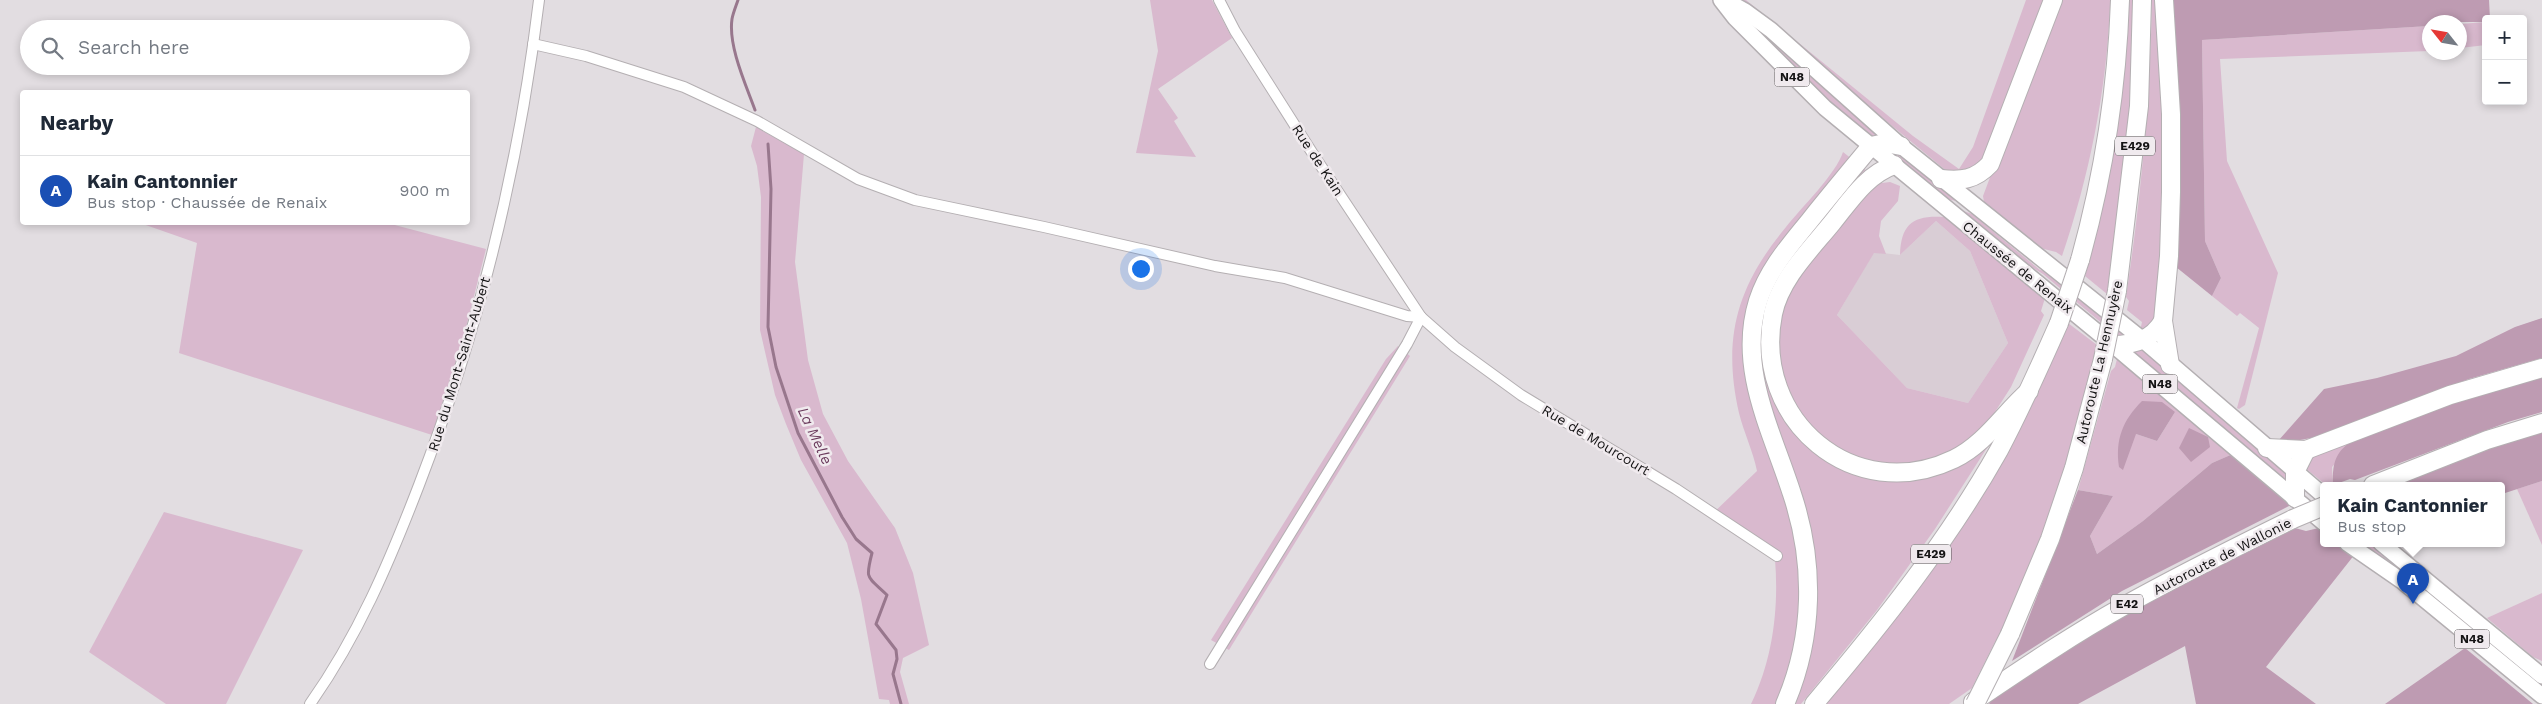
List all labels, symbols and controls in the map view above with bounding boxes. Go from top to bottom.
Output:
north arrow [2422,15,2467,60]
map controls [2482,15,2527,105]
button: + [2482,15,2527,60]
search box [20,20,470,75]
icon: search [38,34,66,62]
text: Search here [78,36,189,59]
button: − [2482,60,2527,105]
road number: N48 [1774,68,1810,86]
text: Nearby [40,110,113,135]
street label: Rue de Kain [1289,121,1347,199]
road number: E429 [2115,136,2155,156]
text: Kain Cantonnier [87,170,237,193]
text: A [51,181,61,200]
text: 900 m [400,181,450,200]
text: Bus stop · Chaussée de Renaix [87,193,327,212]
street label: Chaussée de Renaix [1960,218,2076,316]
your location [1128,256,1154,282]
street label: Rue du Mont-Saint-Aubert [425,275,493,453]
street label: Autoroute La Hennuyère [2072,279,2126,445]
road number: N48 [2142,374,2178,394]
street label: Rue de Mourcourt [1539,402,1653,479]
water label: La Melle [794,404,836,468]
popup [2320,482,2505,547]
text: Kain Cantonnier [2337,494,2488,517]
street label: Autoroute de Wallonie [2150,514,2294,598]
text: Bus stop [2337,517,2406,536]
road number: E429 [1911,544,1951,564]
pin: A [2397,563,2429,604]
road number: E42 [2111,594,2143,614]
road number: N48 [2454,630,2490,648]

